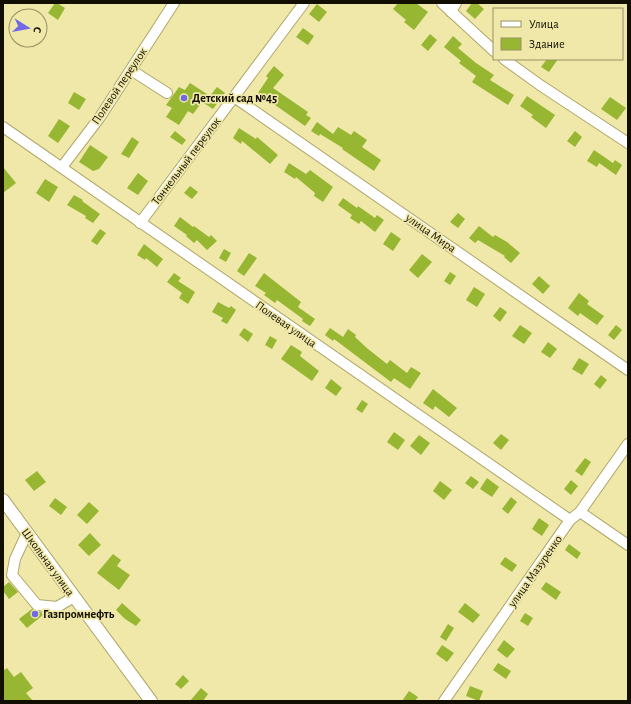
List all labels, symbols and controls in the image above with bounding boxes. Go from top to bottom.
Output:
north arrow [8,8,48,48]
legend [493,8,623,60]
text: Улица [529,18,559,30]
text: С [31,26,43,34]
text: Здание [529,38,565,50]
street label: Полевой переулок [89,45,150,127]
place label: Детский сад №45 [192,92,277,104]
marker: Детский сад №45 [179,93,189,103]
street label: Тоннельный переулок [149,115,224,208]
street label: улица Мира [402,211,459,256]
street label: Полевая улица [253,299,319,351]
street label: Школьная улица [19,526,77,599]
street label: улица Мазуренко [505,533,565,611]
place label: Газпромнефть [43,608,115,620]
marker: Газпромнефть [30,609,40,619]

